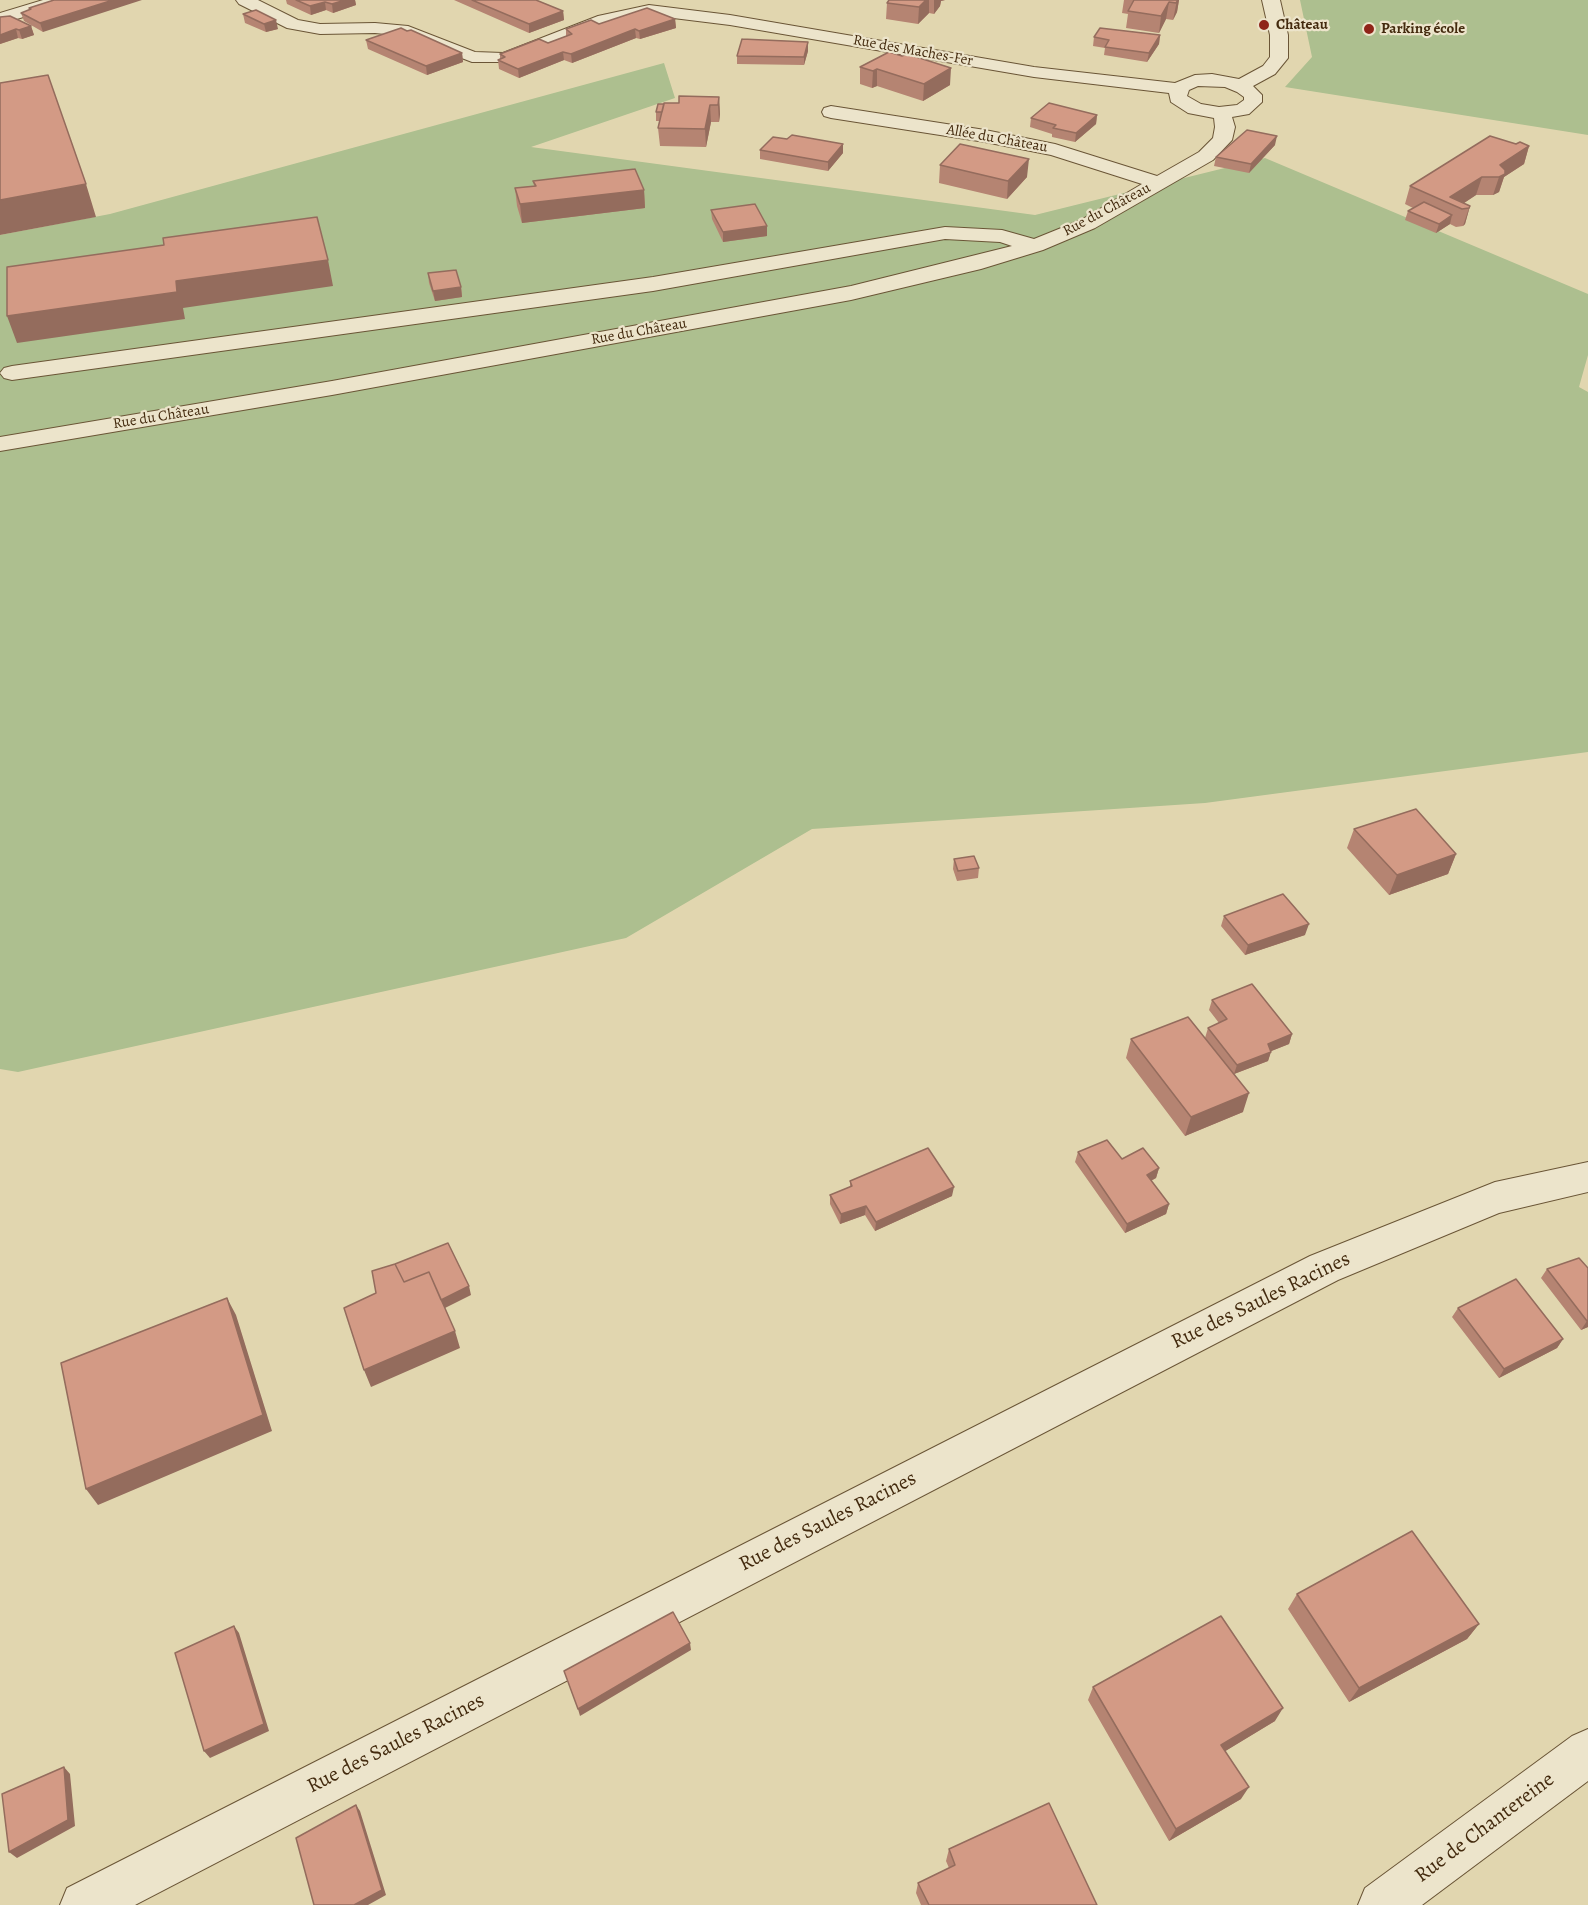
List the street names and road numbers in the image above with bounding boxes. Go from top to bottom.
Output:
street label: Rue des Maches-Fer [852,32,974,70]
street label: Allée du Château [945,121,1049,157]
street label: Rue du Château [1060,179,1154,241]
street label: Rue du Château [590,315,688,349]
street label: Rue du Château [112,401,210,433]
street label: Rue des Saules Racines [1167,1247,1355,1355]
street label: Rue des Saules Racines [735,1466,921,1578]
street label: Rue des Saules Racines [303,1688,489,1800]
street label: Rue de Chantereine [1410,1767,1560,1889]

